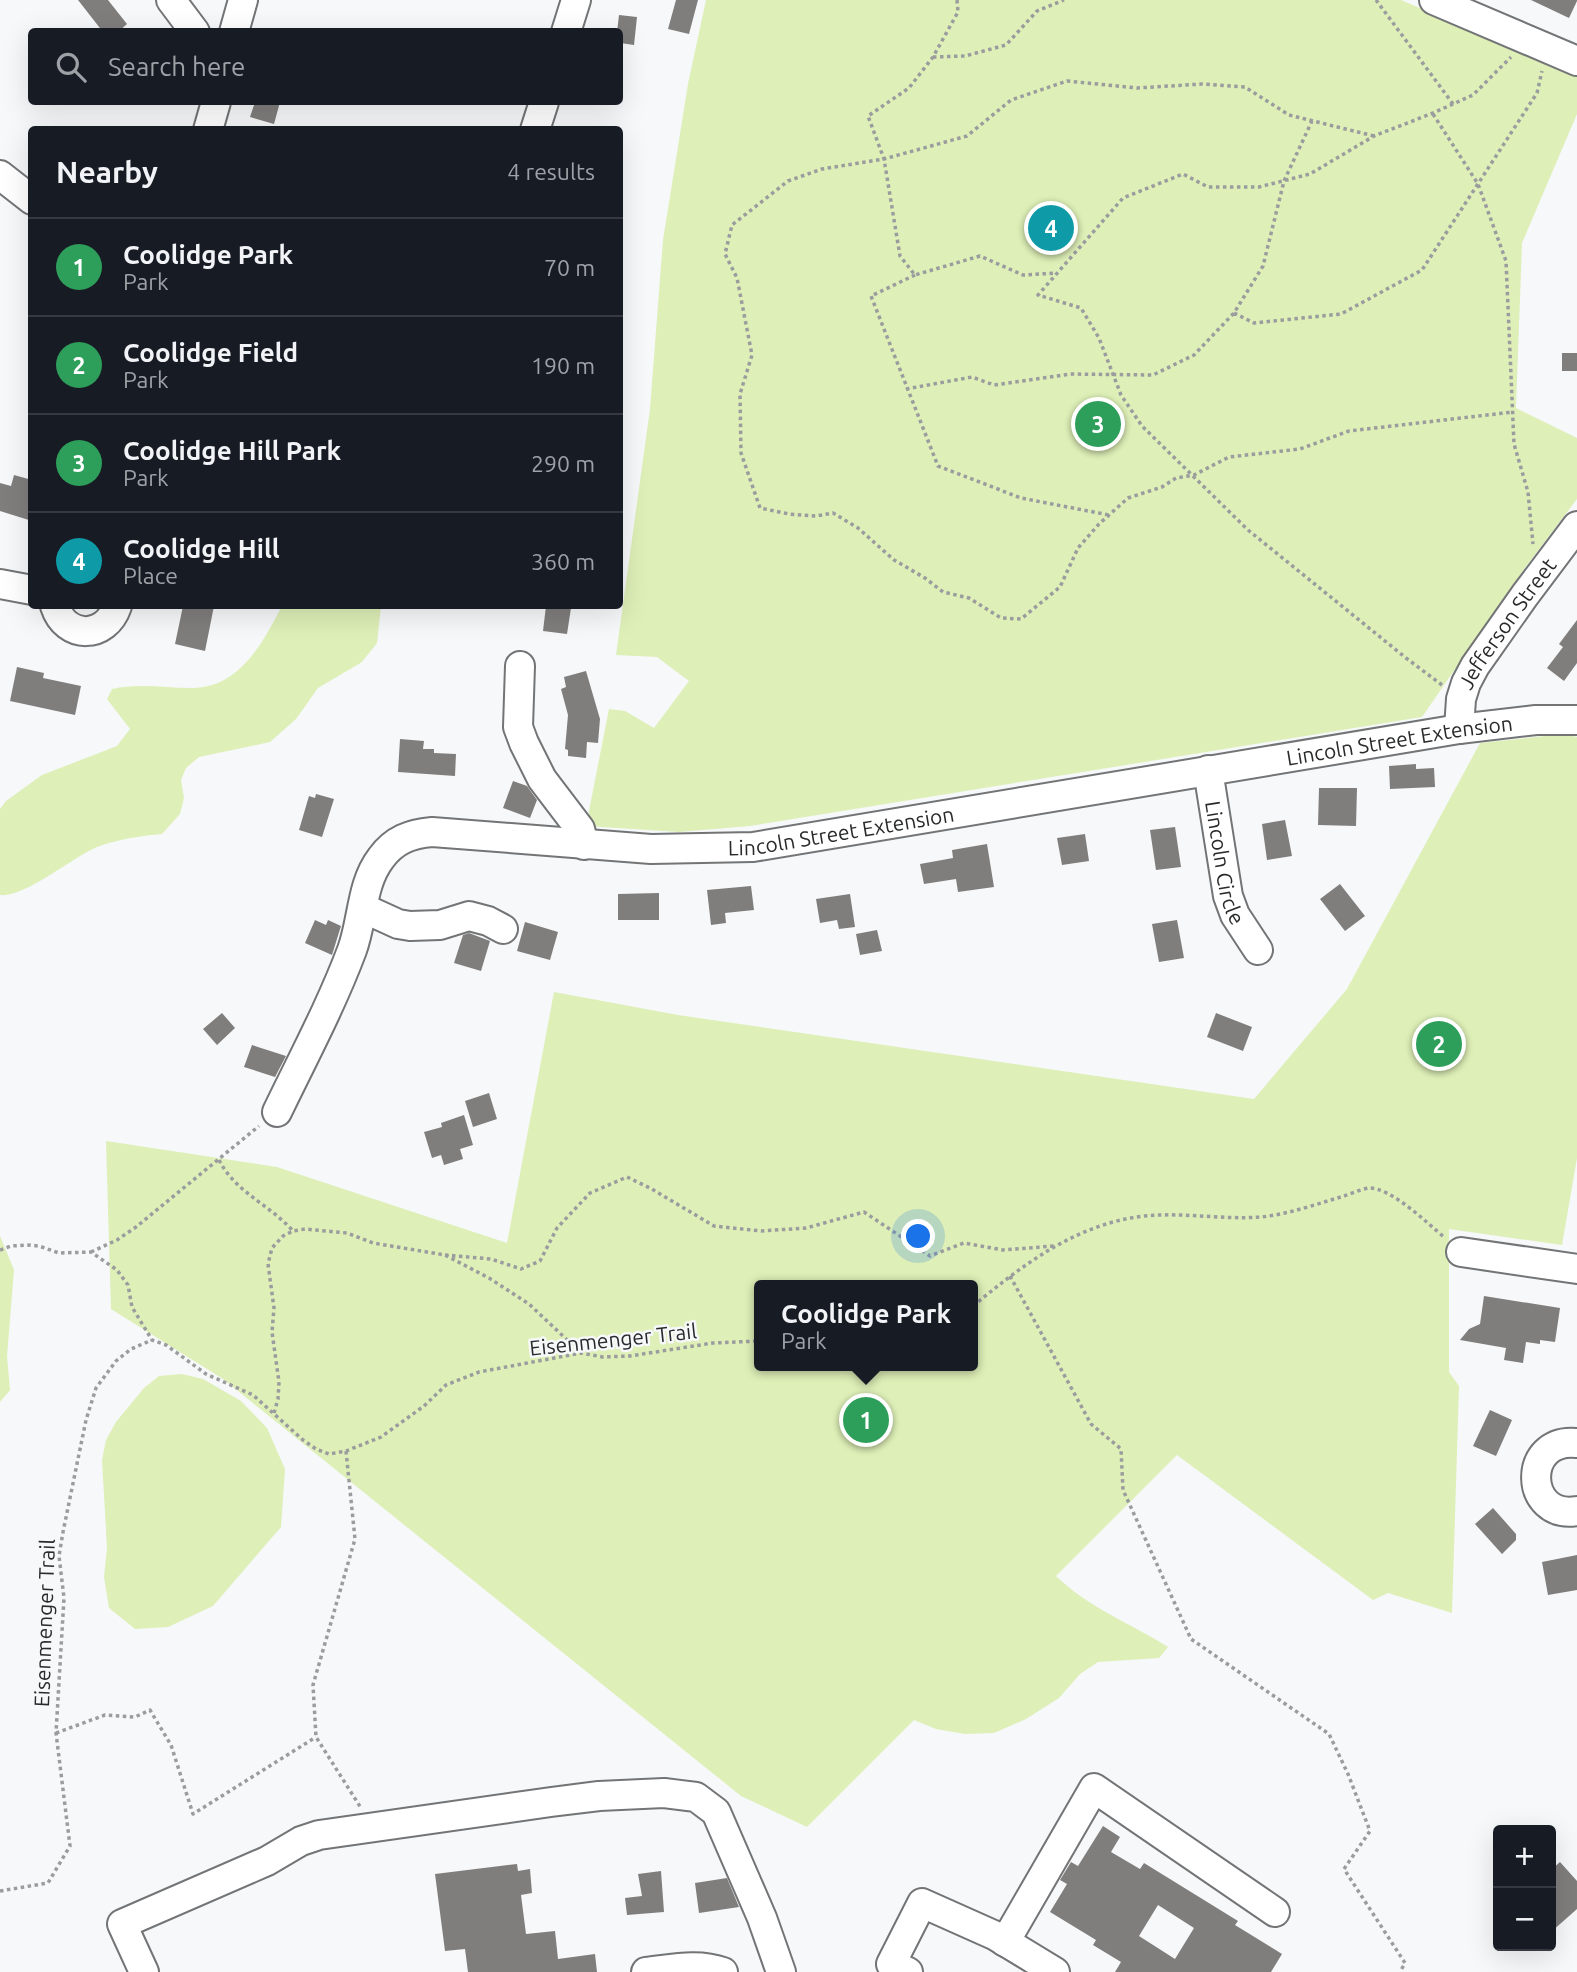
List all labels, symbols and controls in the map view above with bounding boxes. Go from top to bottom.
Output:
search box [28,28,623,105]
icon: search [52,48,90,86]
text: Search here [108,52,245,81]
text: Nearby [56,155,158,189]
text: 4 results [507,159,595,184]
pin: 4 [1028,202,1074,254]
text: Coolidge Park [123,240,293,269]
text: 1 [73,255,85,280]
text: 70 m [544,255,595,280]
text: Park [123,269,169,294]
text: Coolidge Field [123,338,298,367]
text: 2 [73,353,85,378]
text: 190 m [531,353,595,378]
text: Park [123,367,169,392]
pin: 3 [1075,398,1121,450]
text: Coolidge Hill Park [123,436,341,465]
text: 3 [73,451,85,476]
text: 290 m [531,451,595,476]
text: Park [123,465,169,490]
text: Coolidge Hill [123,534,280,563]
text: 4 [73,549,85,574]
text: 360 m [531,549,595,574]
street label: Jefferson Street [1453,553,1561,693]
text: Place [123,563,178,588]
street label: Lincoln Street Extension [1285,711,1514,770]
street label: Lincoln Circle [1201,799,1250,929]
street label: Lincoln Street Extension [728,802,956,859]
pin: 2 [1416,1018,1462,1070]
your location [901,1219,935,1253]
popup [754,1280,978,1371]
text: Coolidge Park [781,1299,951,1328]
street label: Eisenmenger Trail [528,1318,698,1360]
text: Park [781,1328,827,1353]
pin: 1 [843,1394,889,1446]
street label: Eisenmenger Trail [29,1539,59,1707]
map controls [1493,1825,1556,1951]
button: + [1493,1825,1556,1888]
button: − [1493,1888,1556,1951]

